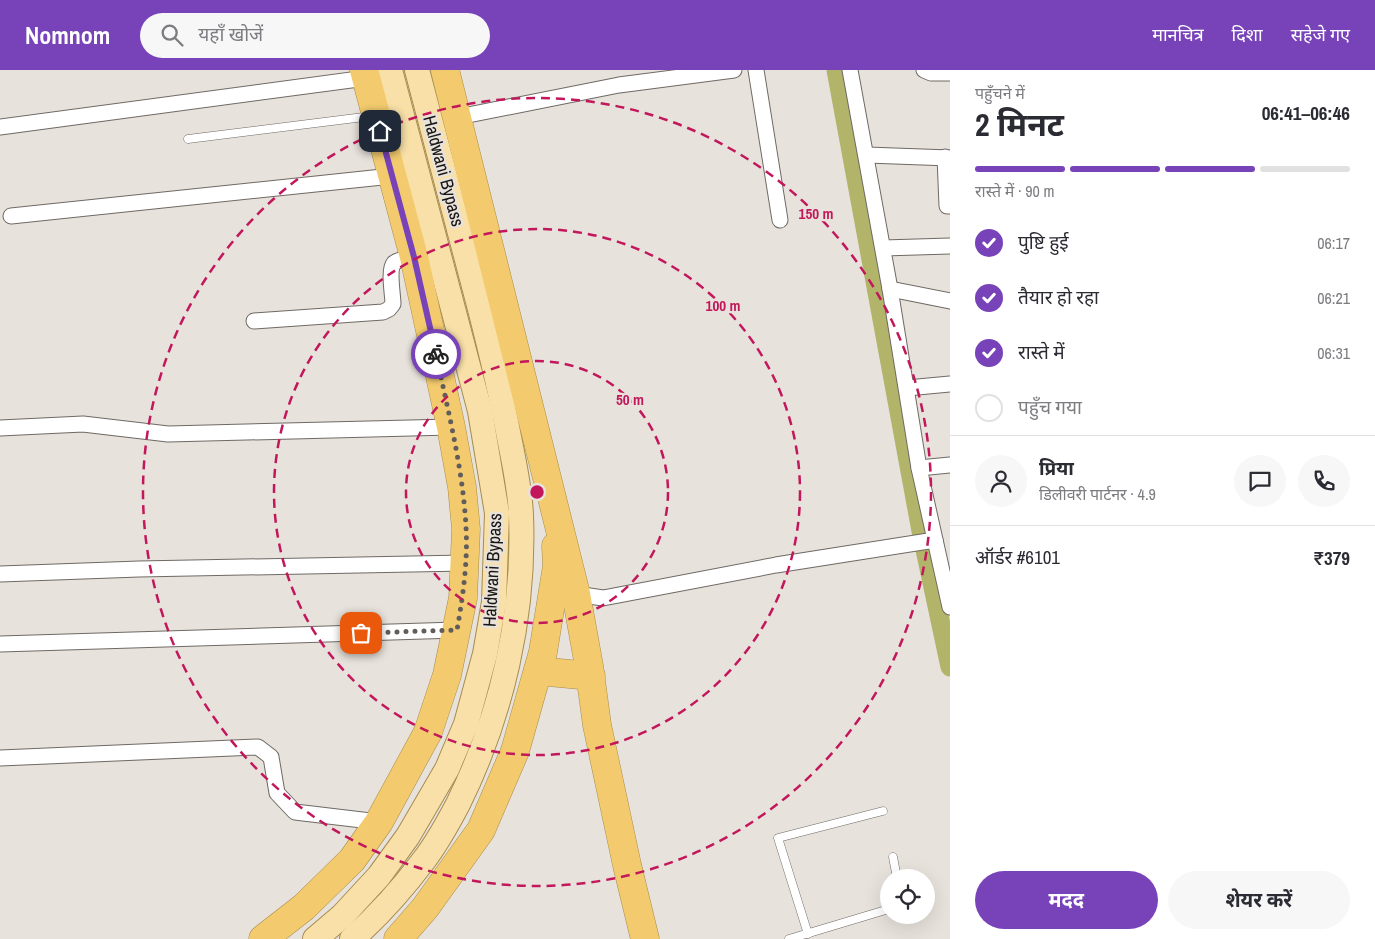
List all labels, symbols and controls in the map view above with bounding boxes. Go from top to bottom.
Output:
search box [140,13,490,58]
text: Nomnom [25,19,110,51]
icon: search [158,21,186,49]
text: यहाँ खोजें [198,21,263,47]
text: मानचित्र [1152,22,1204,47]
text: दिशा [1232,22,1263,47]
text: सहेजे गए [1291,22,1350,47]
text: पहुँचने में [975,82,1025,104]
text: 06:41–06:46 [1262,100,1350,126]
text: 2 मिनट [975,103,1064,146]
pin [359,110,401,152]
street label: Haldwani Bypass [417,113,471,229]
icon: home [366,117,394,145]
text: रास्ते में · 90 m [975,180,1054,202]
text: 150 m [799,203,833,224]
icon: check [975,229,1003,257]
text: पुष्टि हुई [1018,229,1069,255]
text: 06:17 [1317,232,1350,254]
icon: check [975,284,1003,312]
text: तैयार हो रहा [1018,284,1099,310]
text: 06:21 [1317,287,1350,309]
text: 100 m [706,295,740,316]
courier [411,329,461,379]
icon: check [975,339,1003,367]
text: रास्ते में [1018,339,1065,365]
icon: bike [422,340,450,368]
text: 06:31 [1317,342,1350,364]
text: 50 m [616,389,644,410]
text: पहुँच गया [1018,394,1082,420]
button: person [975,455,1027,507]
text: प्रिया [1039,455,1074,481]
button: chat [1234,455,1286,507]
button: phone [1298,455,1350,507]
centre of rings [528,483,546,501]
text: डिलीवरी पार्टनर · 4.9 [1039,483,1156,505]
street label: Haldwani Bypass [477,512,507,628]
text: ऑर्डर #6101 [975,544,1060,570]
text: ₹379 [1313,545,1350,571]
pin [340,612,382,654]
icon: bag [347,619,375,647]
map controls [880,869,935,924]
button: locate [880,869,935,924]
button: मदद [975,871,1158,929]
button: शेयर करें [1168,871,1350,929]

